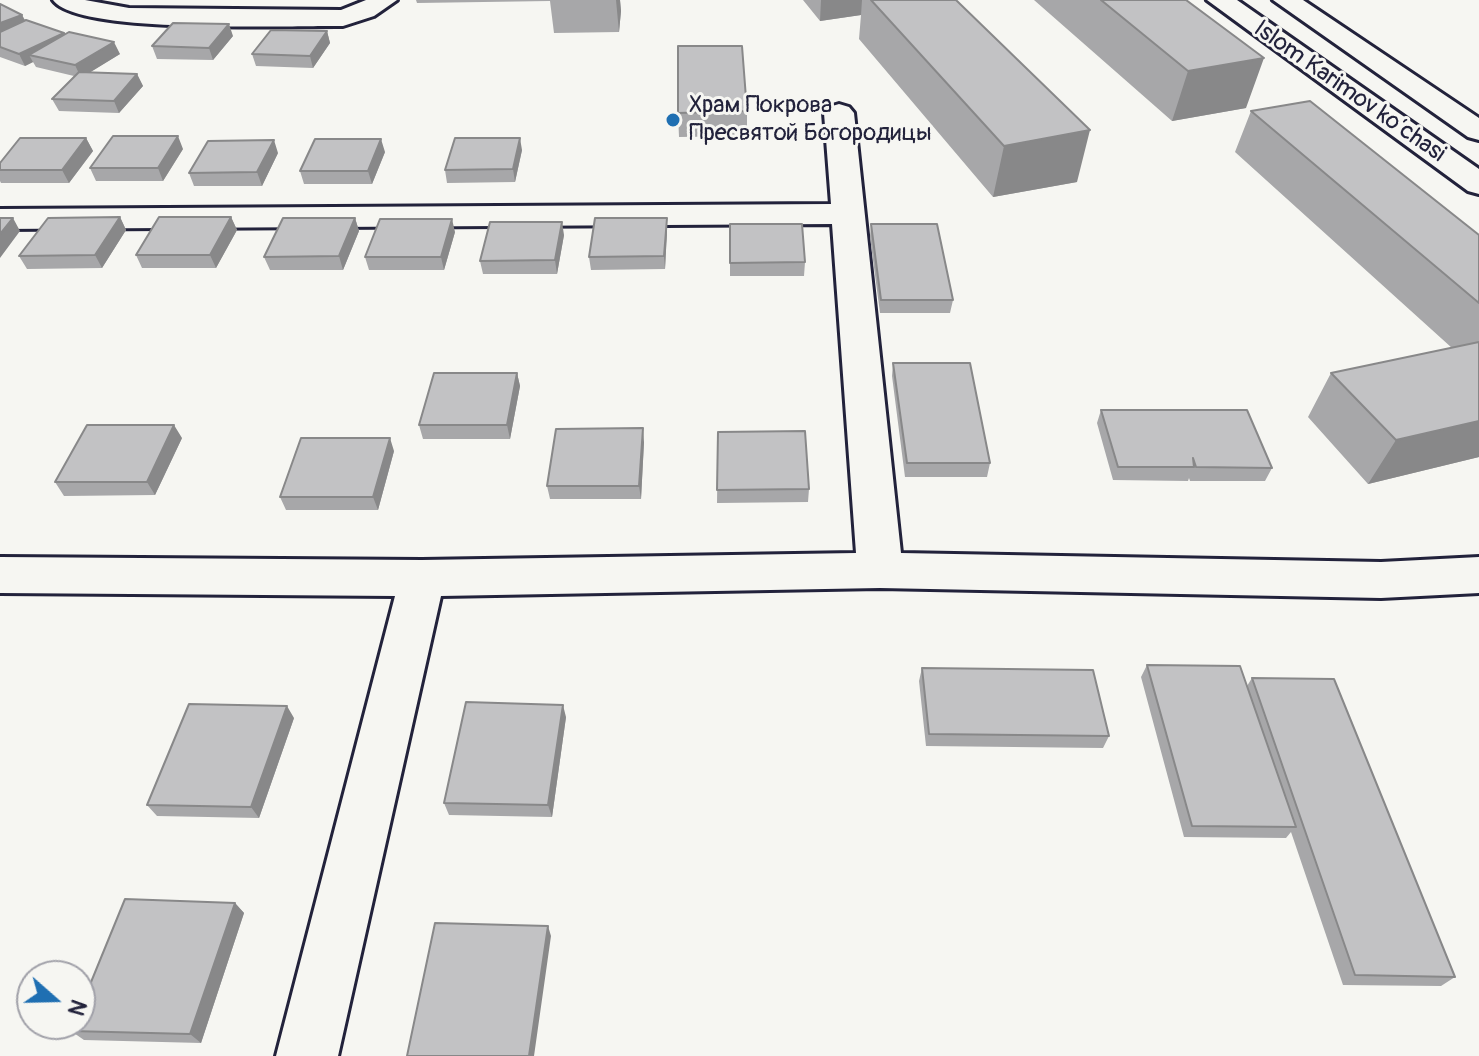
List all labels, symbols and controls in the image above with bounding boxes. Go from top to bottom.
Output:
street label: Islom Karimov ko‘chasi [1248,15,1450,169]
place label: Храм Покрова Пресвятой Богородицы [689,92,932,148]
marker: Храм Покрова Пресвятой Богородицы [664,111,682,129]
north arrow [16,960,96,1040]
text: N [61,996,92,1019]

